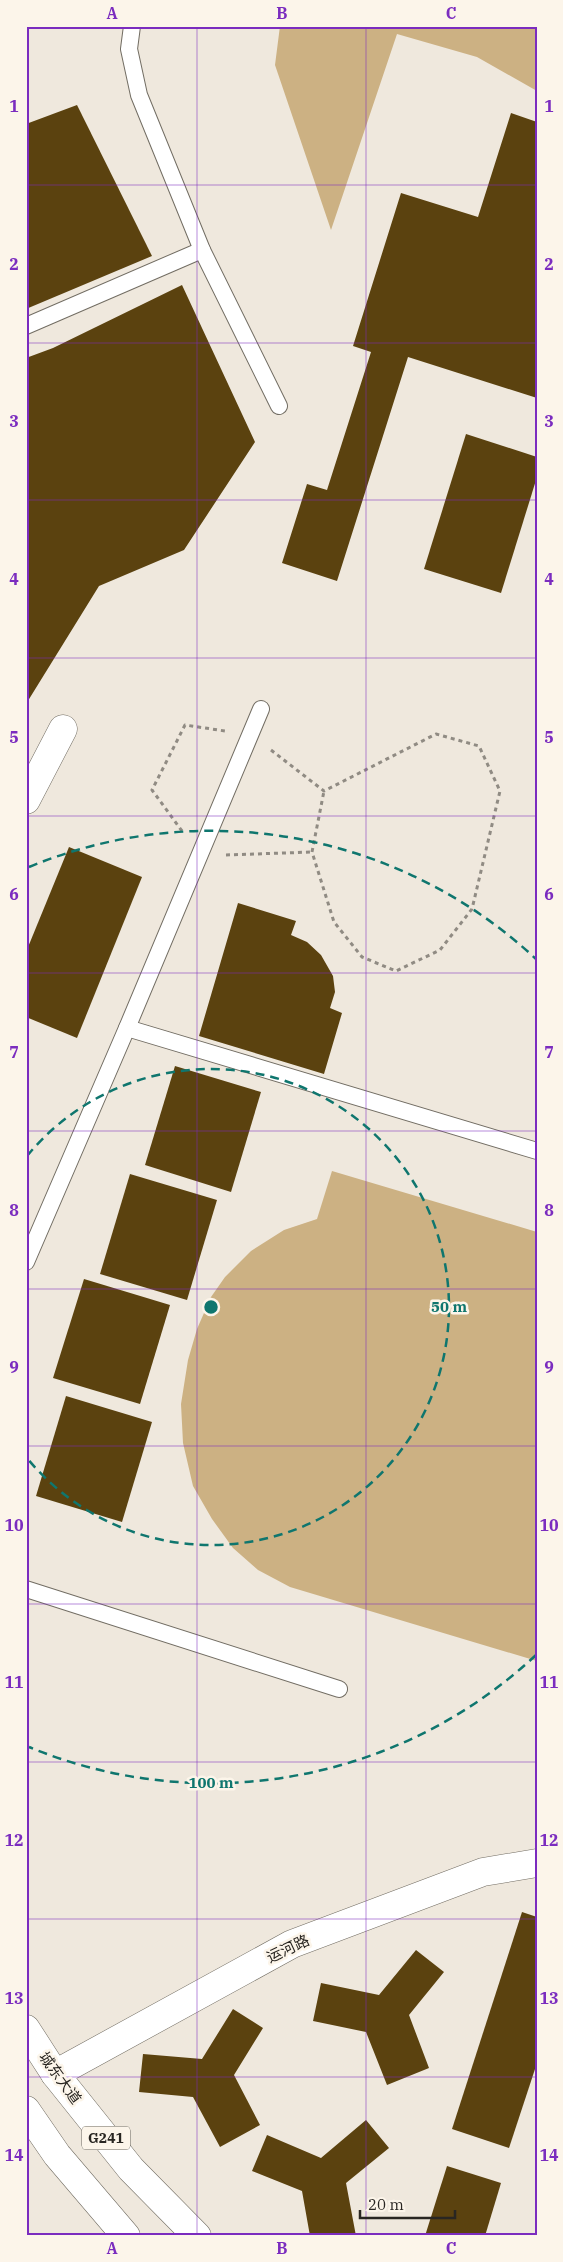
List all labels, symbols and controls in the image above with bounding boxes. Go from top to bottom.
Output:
text: A [106,3,118,23]
text: B [276,3,288,23]
text: C [446,3,456,23]
text: 1 [9,96,19,116]
text: 1 [544,96,554,116]
text: 2 [9,254,19,274]
text: 2 [544,254,554,274]
text: 3 [9,411,19,431]
text: 3 [544,411,554,431]
text: 4 [9,569,19,589]
text: 4 [544,569,554,589]
text: 5 [9,727,19,747]
text: 5 [544,727,554,747]
text: 6 [9,884,19,904]
text: 6 [544,884,554,904]
text: 7 [9,1042,19,1062]
text: 7 [544,1042,554,1062]
text: 8 [9,1200,19,1220]
text: 8 [544,1200,554,1220]
text: 50 m [431,1297,467,1316]
centre of rings [202,1298,220,1316]
text: 9 [9,1357,19,1377]
text: 9 [544,1357,554,1377]
text: 10 [4,1515,24,1535]
text: 10 [539,1515,559,1535]
text: 11 [4,1672,24,1692]
text: 11 [539,1672,559,1692]
text: 100 m [188,1773,234,1792]
text: 12 [4,1830,24,1850]
text: 12 [539,1830,559,1850]
street label: 运河路 [263,1930,312,1967]
text: 13 [4,1988,24,2008]
text: 13 [539,1988,559,2008]
street label: 城东大道 [35,2048,86,2108]
road number: G241 [82,2126,130,2150]
text: 14 [4,2145,24,2165]
text: 14 [539,2145,559,2165]
scale bar [360,2187,456,2219]
text: 20 m [368,2195,404,2214]
text: A [106,2238,118,2258]
text: B [276,2238,288,2258]
text: C [446,2238,456,2258]

